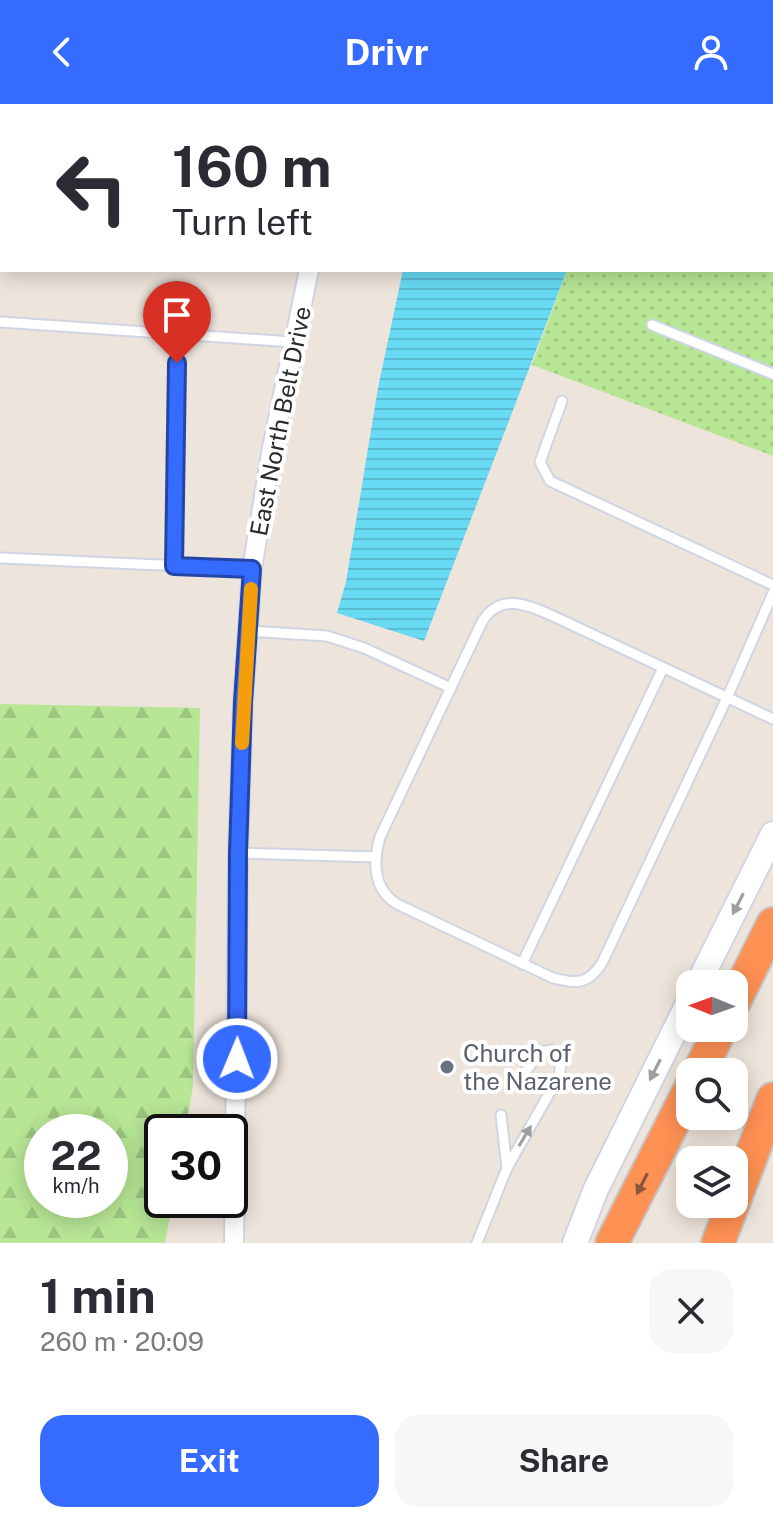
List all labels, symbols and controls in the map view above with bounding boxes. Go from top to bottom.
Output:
icon: back [40,30,84,74]
icon: person [689,30,733,74]
text: Drivr [345,31,428,73]
text: 160 m [172,134,332,200]
icon: left [40,136,144,240]
text: Turn left [172,201,313,243]
pin [143,281,211,363]
icon: arrive [155,293,199,337]
street label: East North Belt Drive [244,304,316,538]
one-way arrow [731,892,745,915]
north arrow [676,970,748,1042]
map controls [676,970,748,1218]
position arrow [195,1017,279,1101]
place label: Church of the Nazarene [463,1039,612,1095]
marker: Church of the Nazarene [438,1058,456,1076]
button: search [676,1058,748,1130]
one-way arrow [648,1059,662,1082]
speed limit sign: 30 [144,1114,248,1218]
one-way arrow [518,1125,532,1148]
text: 22 [51,1132,101,1179]
button: layers [676,1146,748,1218]
one-way arrow [636,1172,649,1195]
text: km/h [52,1174,100,1198]
text: 1 min [40,1267,156,1324]
button: close [649,1269,733,1353]
text: 260 m · 20:09 [40,1326,204,1357]
button: Exit [40,1415,379,1507]
button: Share [395,1415,733,1507]

